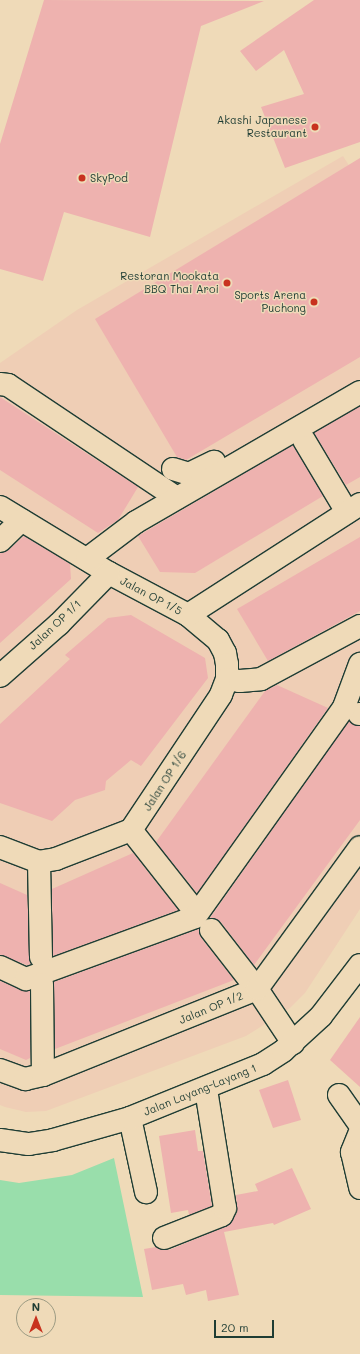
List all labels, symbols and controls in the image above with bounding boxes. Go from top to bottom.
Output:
place label: Akashi Japanese Restaurant [217,114,307,140]
marker: Akashi Japanese Restaurant [310,122,320,132]
place label: SkyPod [90,171,128,185]
marker: SkyPod [77,173,87,183]
place label: Restoran Mookata BBQ Thai Aroi [120,270,219,296]
marker: Restoran Mookata BBQ Thai Aroi [222,278,232,288]
place label: Sports Arena Puchong [234,289,306,315]
marker: Sports Arena Puchong [309,297,319,307]
street label: Jalan OP 1/5 [118,574,184,618]
street label: Jalan OP 1/1 [26,597,84,653]
street label: Jalan OP 1/6 [141,749,189,813]
street label: Jalan OP 1/2 [177,989,245,1027]
street label: Jalan Layang-Layang 1 [142,1061,258,1119]
north arrow [16,1298,56,1338]
text: N [32,1299,40,1314]
scale bar [216,1312,276,1338]
text: 20 m [221,1319,249,1335]

